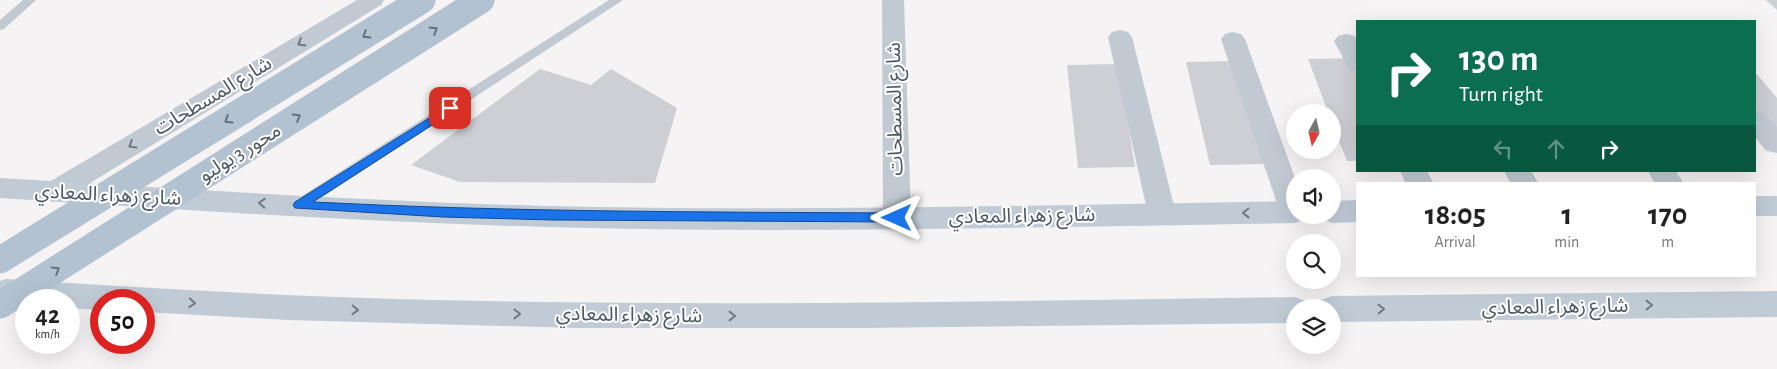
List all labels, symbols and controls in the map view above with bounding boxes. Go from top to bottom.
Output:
one-way arrow [428,27,437,36]
one-way arrow [362,28,371,38]
one-way arrow [297,37,306,47]
icon: right [1376,40,1441,105]
street label: شارع المسطحات [884,42,910,176]
text: 130 m [1459,42,1538,77]
street label: شارع المسطحات [151,53,277,142]
text: Turn right [1459,83,1543,105]
pin [429,87,471,129]
icon: arrive [436,94,464,122]
north arrow [1286,104,1341,159]
map controls [1286,104,1341,354]
one-way arrow [224,114,233,123]
one-way arrow [291,114,300,123]
street label: محور 3 يوليو [196,120,285,187]
icon: left [1489,135,1517,163]
icon: ahead [1542,135,1570,163]
icon: right [1595,135,1623,163]
one-way arrow [128,138,137,148]
button: sound [1286,169,1341,224]
street label: شارع زهراء المعادي [34,181,182,213]
position arrow [870,191,922,243]
one-way arrow [257,198,265,209]
text: 18:05 [1425,200,1486,230]
text: 1 [1561,200,1572,230]
text: 170 [1648,200,1687,230]
street label: شارع زهراء المعادي [949,205,1095,232]
one-way arrow [1242,208,1250,218]
button: search [1286,234,1341,289]
text: Arrival [1435,234,1476,250]
text: min [1554,234,1579,250]
text: m [1661,234,1674,250]
one-way arrow [51,266,60,276]
speed limit sign: 50 [90,289,155,354]
street label: شارع زهراء المعادي [1482,296,1628,323]
one-way arrow [189,298,197,309]
button: layers [1286,299,1341,354]
one-way arrow [1645,300,1653,310]
text: 42 [35,303,60,328]
street label: شارع زهراء المعادي [556,304,702,331]
one-way arrow [1378,304,1385,314]
one-way arrow [351,305,359,315]
one-way arrow [513,308,521,319]
one-way arrow [728,311,736,321]
text: km/h [35,328,60,340]

